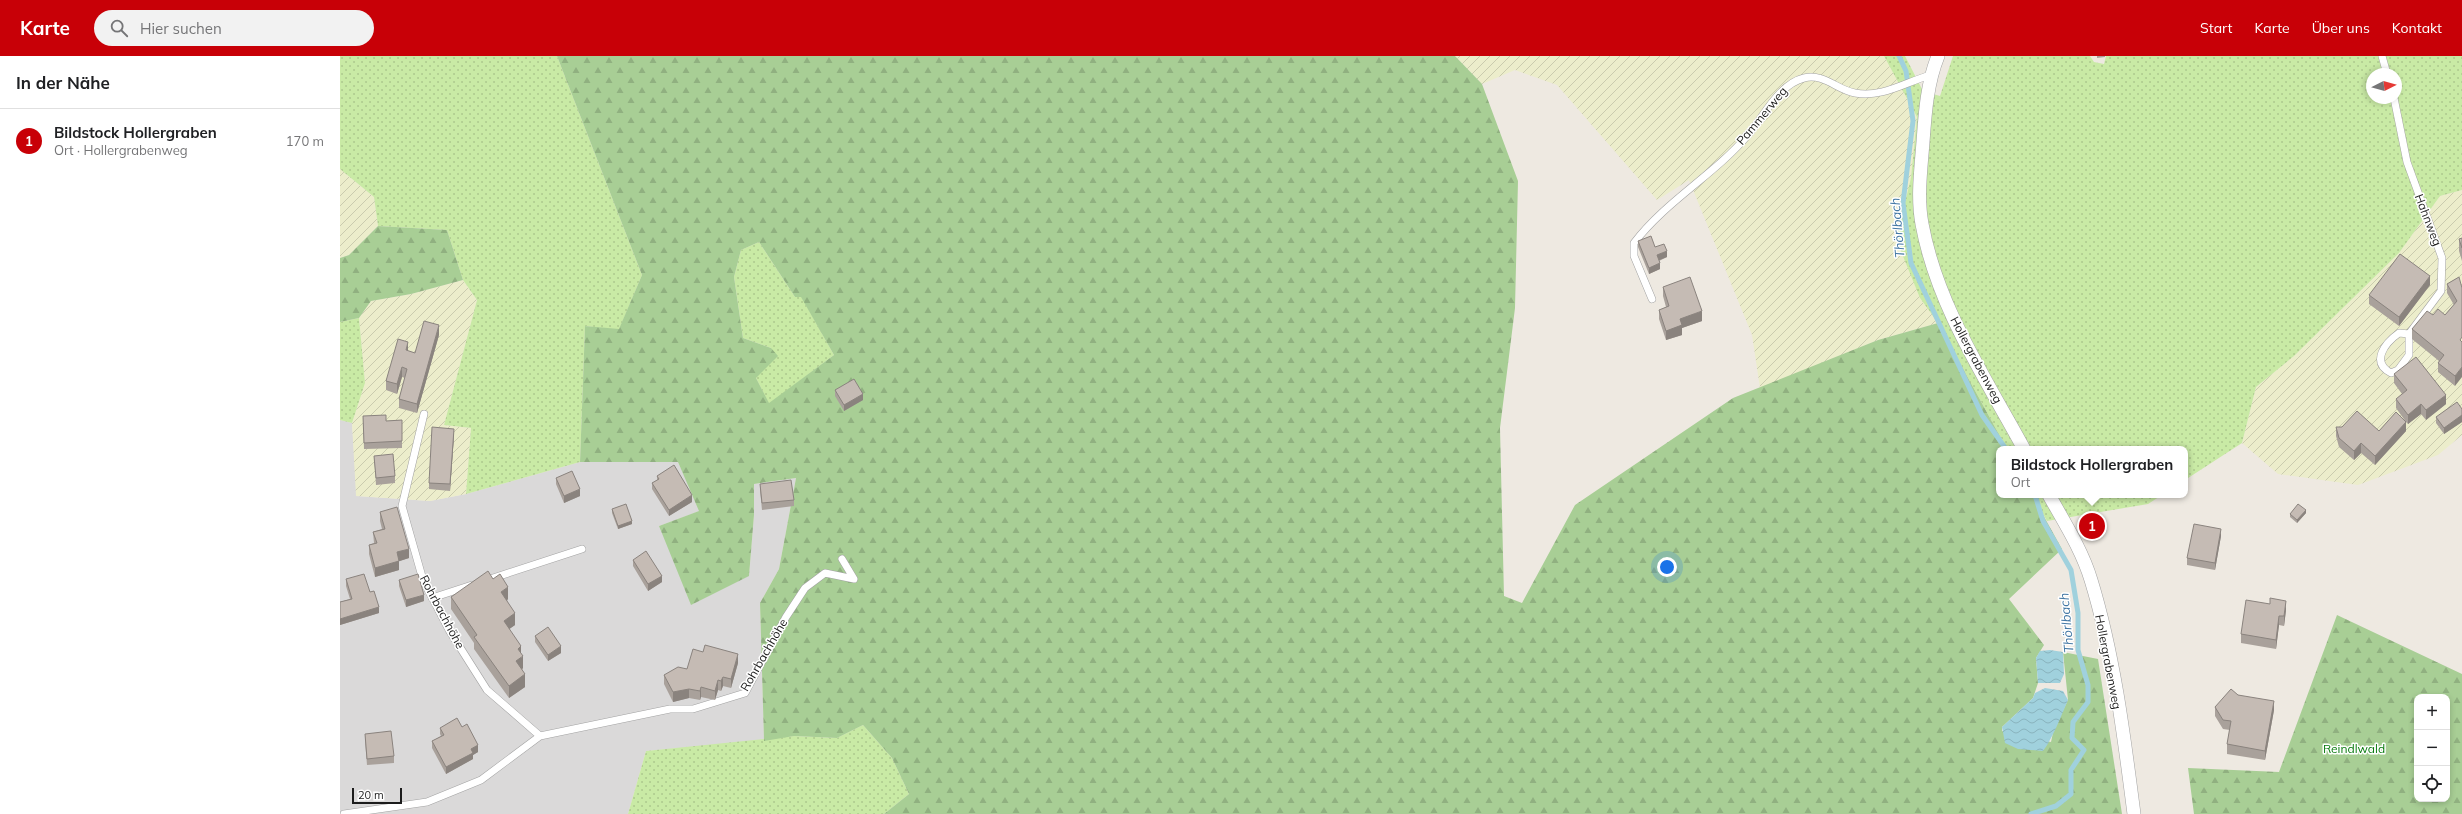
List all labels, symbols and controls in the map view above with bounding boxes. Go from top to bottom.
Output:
search box [94,10,374,46]
text: Karte [20,16,70,40]
icon: search [108,17,130,39]
text: Hier suchen [140,19,222,38]
text: Start [2200,19,2232,37]
text: Karte [2254,19,2290,37]
text: Über uns [2312,19,2370,37]
text: Kontakt [2392,19,2442,37]
north arrow [2366,68,2402,104]
text: In der Nähe [16,72,110,93]
street label: Pammerweg [1733,84,1790,148]
text: Bildstock Hollergraben [54,123,217,142]
text: 1 [25,133,33,149]
text: 170 m [286,133,324,149]
text: Ort · Hollergrabenweg [54,142,188,158]
street label: Hahnweg [2412,192,2445,248]
water label: Thörlbach [1886,197,1908,259]
street label: Hollergrabenweg [1947,314,2006,406]
popup [1996,446,2188,498]
text: Bildstock Hollergraben [2011,455,2173,474]
text: Ort [2011,474,2030,490]
pin: 1 [2079,511,2105,541]
your location [1657,557,1677,577]
street label: Rohrbachhöhe [417,572,468,651]
water label: Thörlbach [2055,592,2077,654]
street label: Hollergrabenweg [2092,613,2125,711]
street label: Rohrbachhöhe [737,616,790,694]
map controls [2414,694,2450,802]
button: + [2414,694,2450,730]
button: − [2414,730,2450,766]
park label: Reindlwald [2323,741,2385,756]
button: locate [2414,766,2450,802]
scale bar [352,786,402,805]
text: 20 m [358,788,384,802]

